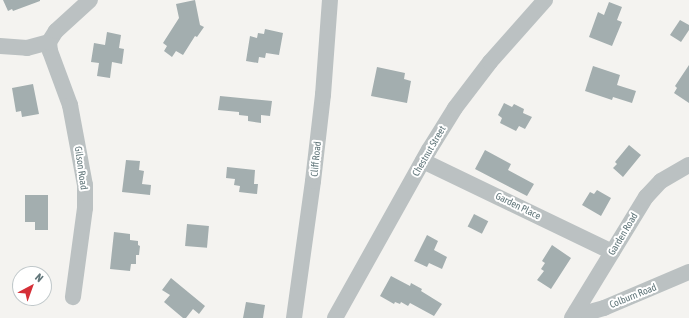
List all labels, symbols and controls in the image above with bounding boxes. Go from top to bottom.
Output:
street label: Chestnut Street [410,124,448,178]
street label: Cliff Road [308,141,324,177]
street label: Gilson Road [72,145,90,191]
street label: Garden Place [493,190,543,222]
street label: Garden Road [606,211,640,257]
north arrow [12,266,52,306]
text: N [33,271,46,284]
street label: Colburn Road [608,281,658,311]

